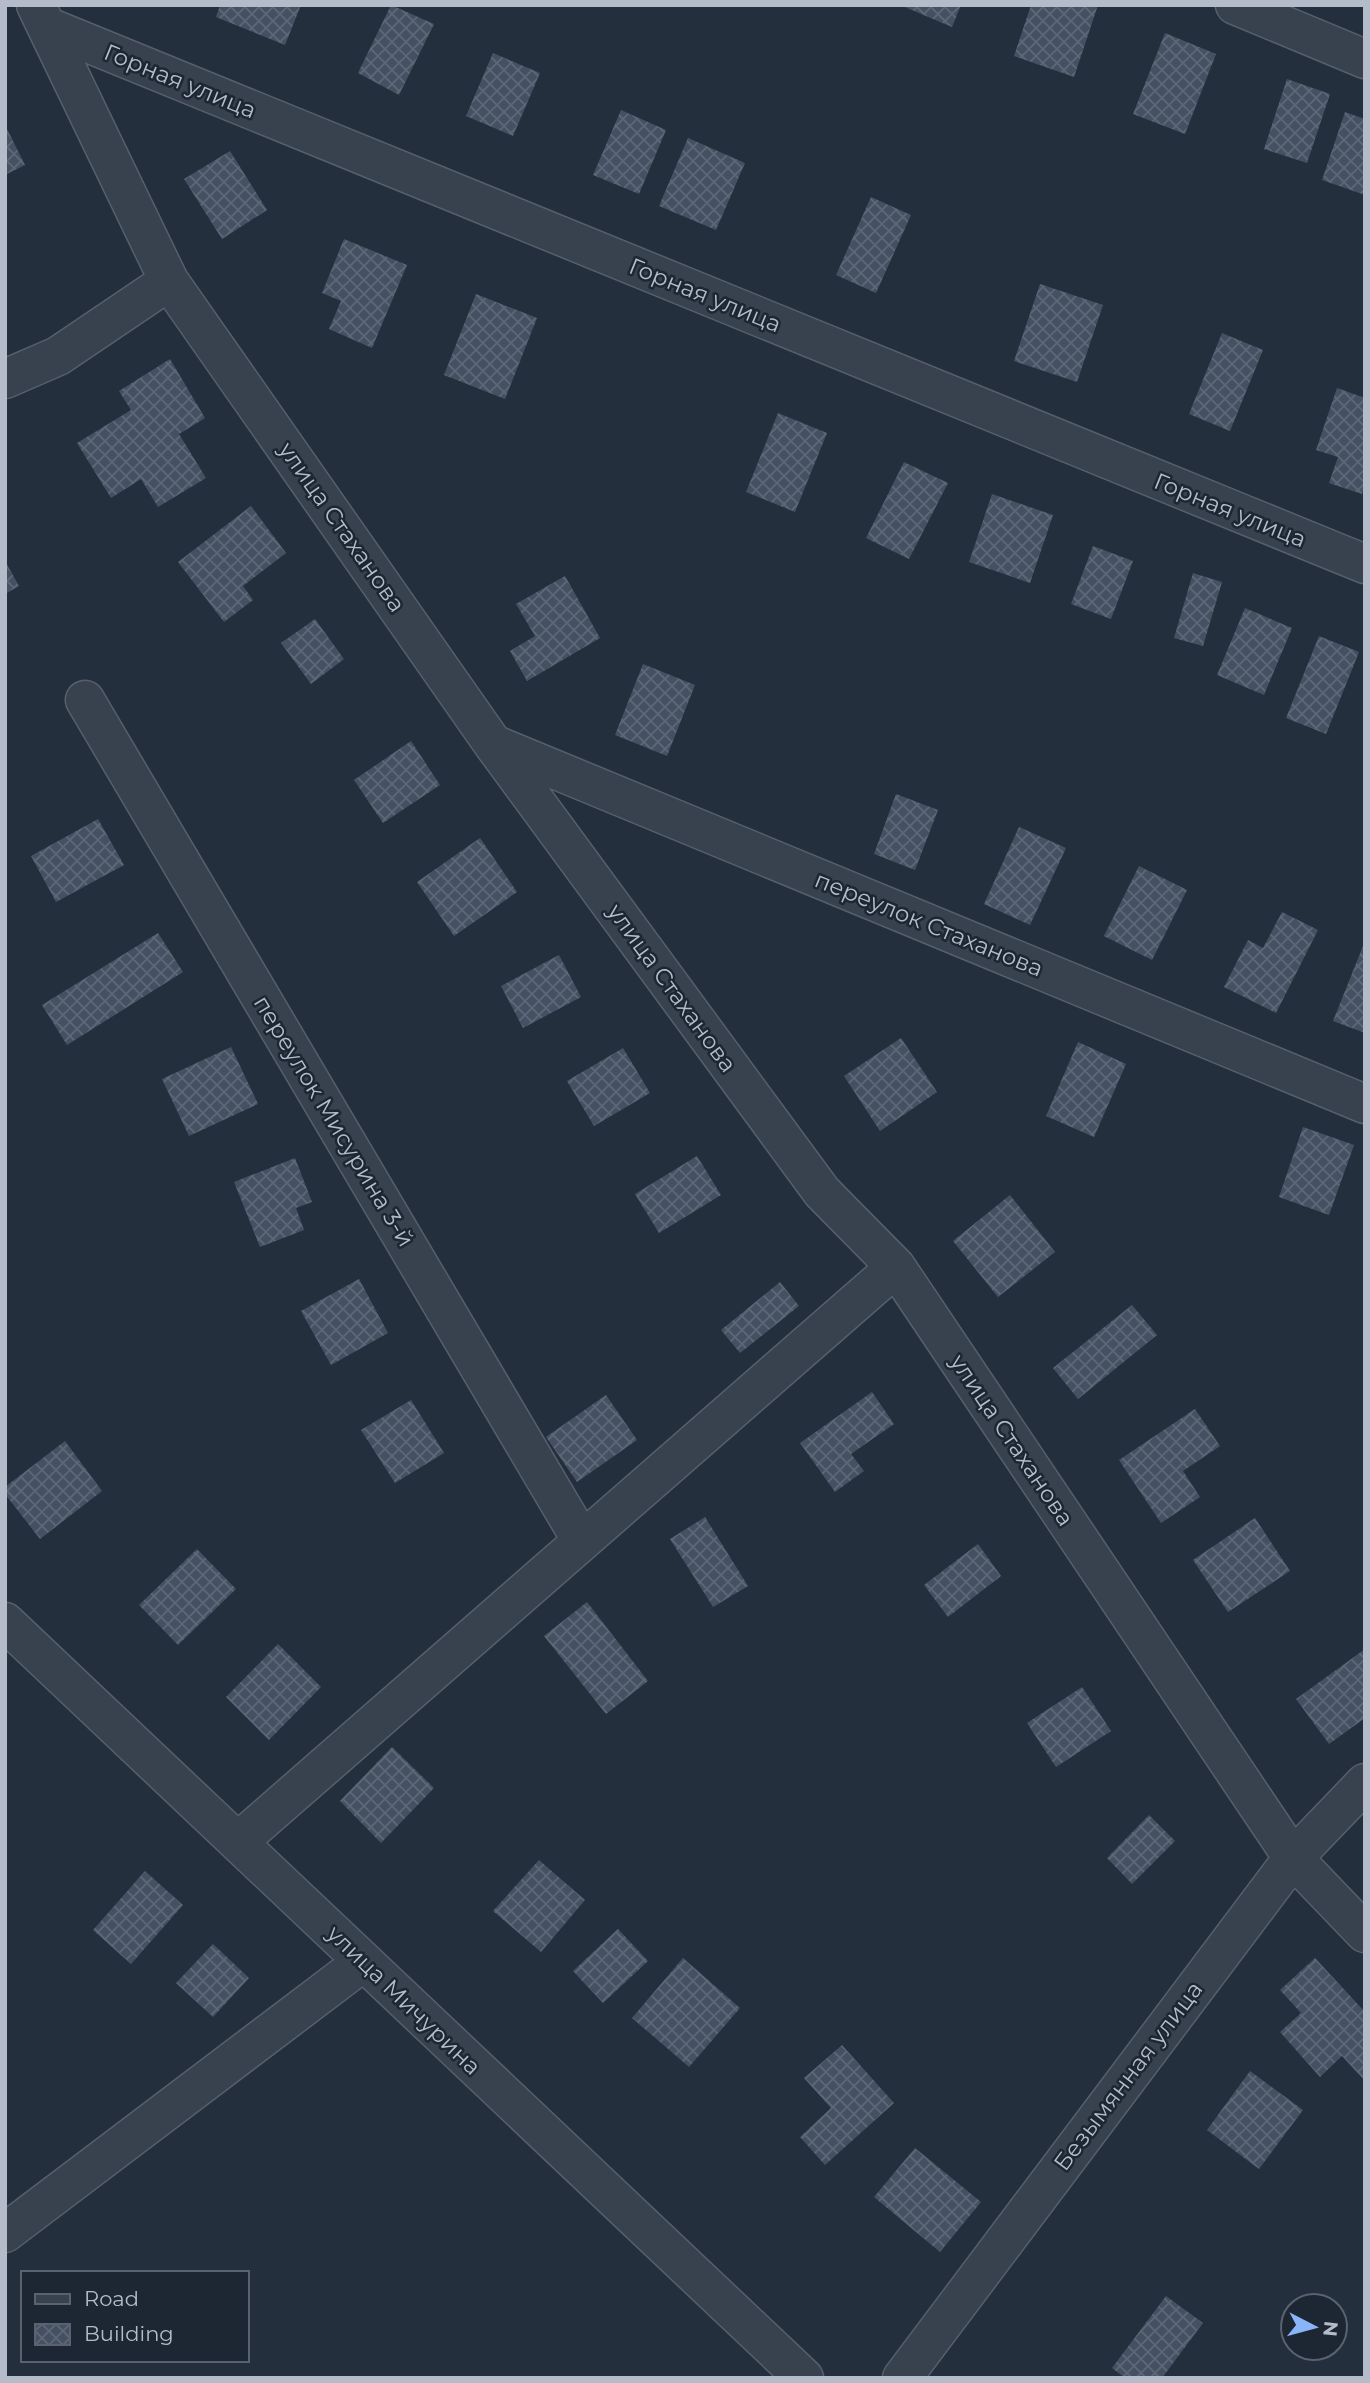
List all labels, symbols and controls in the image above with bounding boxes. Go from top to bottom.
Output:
street label: Горная улица [100,38,260,124]
street label: Горная улица [625,252,785,338]
street label: улица Стаханова [272,436,411,617]
street label: Горная улица [1150,467,1310,553]
street label: переулок Стаханова [811,865,1047,983]
street label: улица Стаханова [601,898,742,1078]
street label: переулок Мисурина 3-й [248,990,420,1252]
street label: улица Стаханова [944,1348,1080,1531]
street label: улица Мичурина [321,1919,487,2081]
street label: Безымянная улица [1048,1976,1208,2176]
legend [21,2271,248,2362]
text: Road [84,2286,139,2311]
north arrow [1279,2292,1349,2362]
text: N [1318,2320,1343,2338]
text: Building [84,2321,174,2346]

